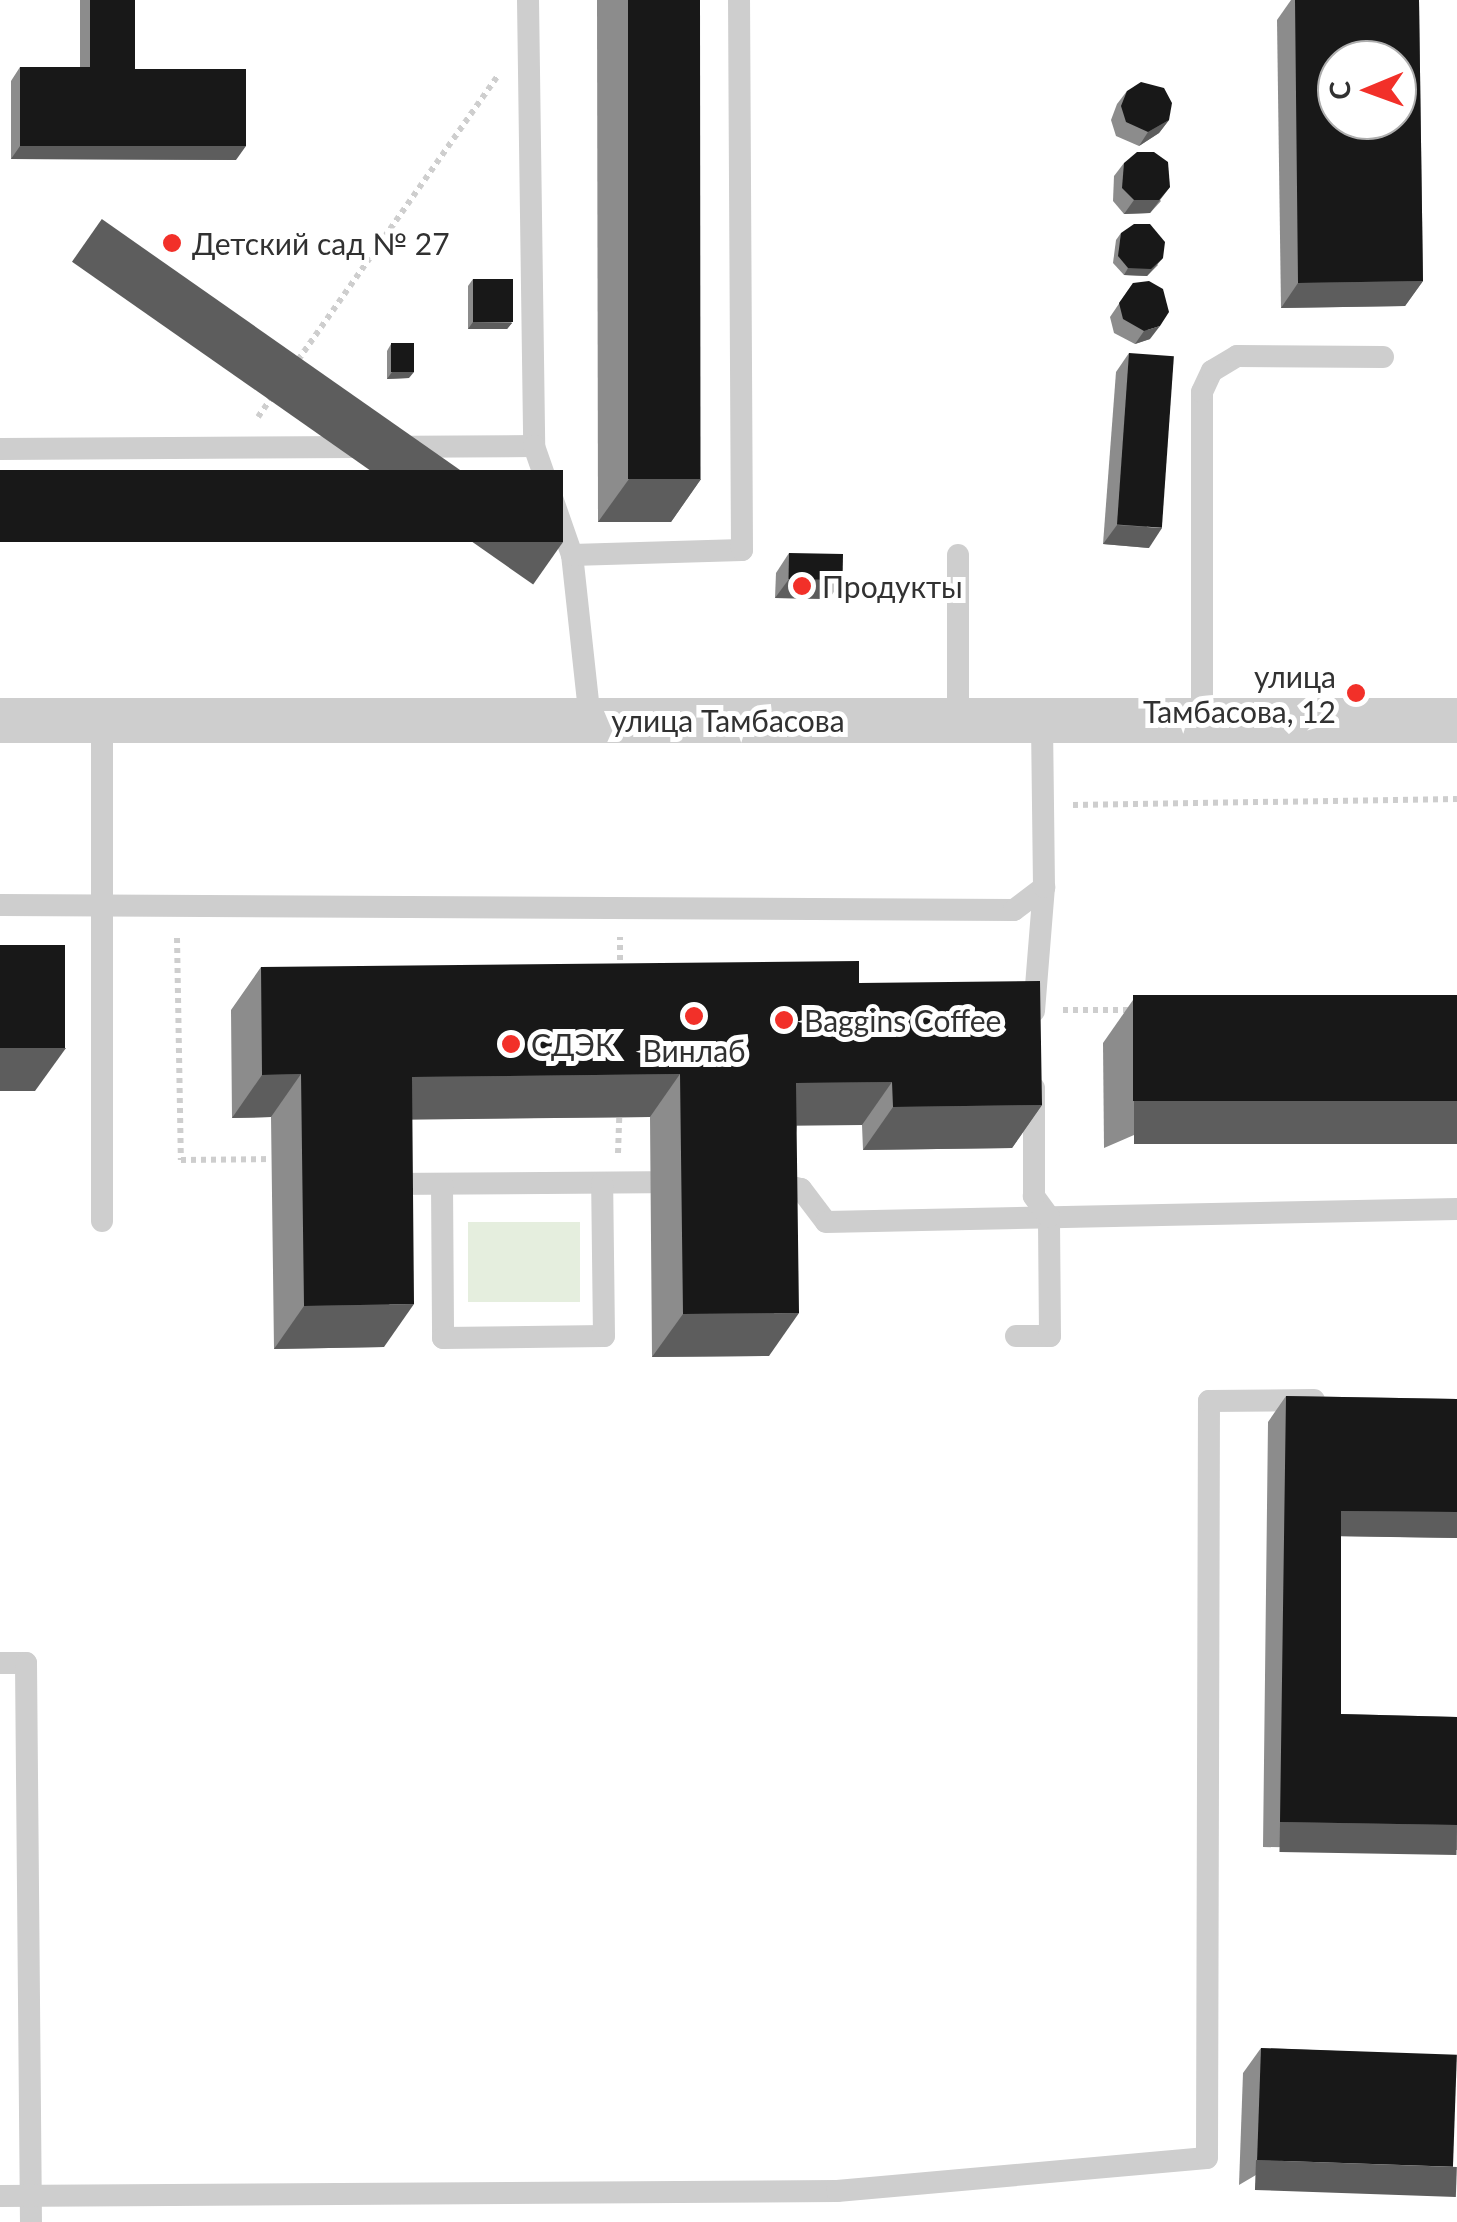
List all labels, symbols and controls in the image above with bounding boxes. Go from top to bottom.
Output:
north arrow [1317,40,1417,140]
text: С [1322,81,1356,100]
place label: Детский сад № 27 [192,225,450,261]
marker: Детский сад № 27 [161,232,183,254]
place label: Продукты [822,568,963,604]
marker: Продукты [791,575,813,597]
place label: улица Тамбасова, 12 [1143,658,1336,728]
marker: улица Тамбасова, 12 [1345,682,1367,704]
street label: улица Тамбасова [611,702,845,738]
place label: Baggins Coffee [804,1002,1001,1038]
marker: Винлаб [683,1005,705,1027]
marker: Baggins Coffee [773,1009,795,1031]
place label: СДЭК [531,1026,615,1062]
place label: Винлаб [642,1032,746,1068]
marker: СДЭК [500,1033,522,1055]

